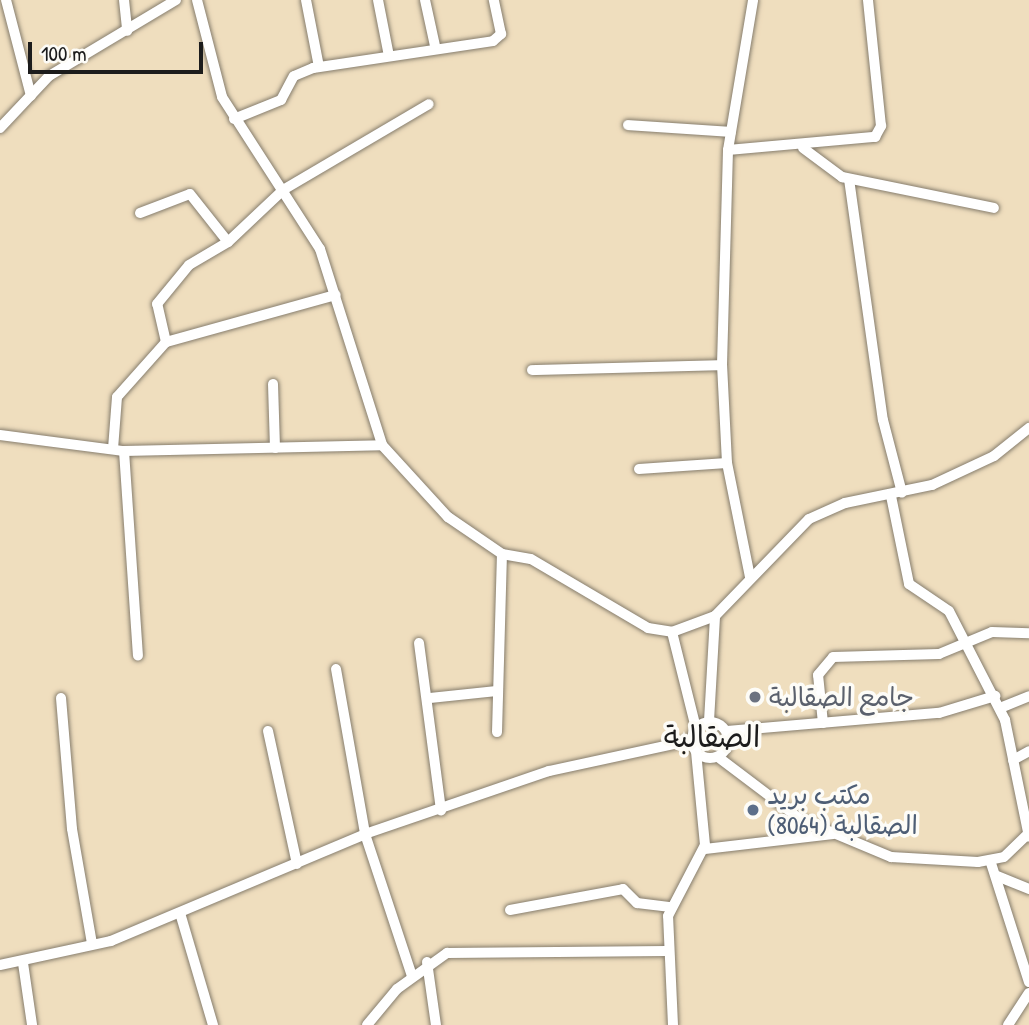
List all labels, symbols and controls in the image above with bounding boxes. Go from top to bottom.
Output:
scale bar [32,28,206,72]
text: 100 m [41,39,87,68]
place label: جامع الصقالبة [769,681,914,713]
marker: جامع الصقالبة [747,689,763,705]
district label: الصقالبة [664,718,760,754]
place label: مكتب بريد الصقالبة (8064) [767,779,918,840]
marker: مكتب بريد الصقالبة (8064) [745,802,761,818]

